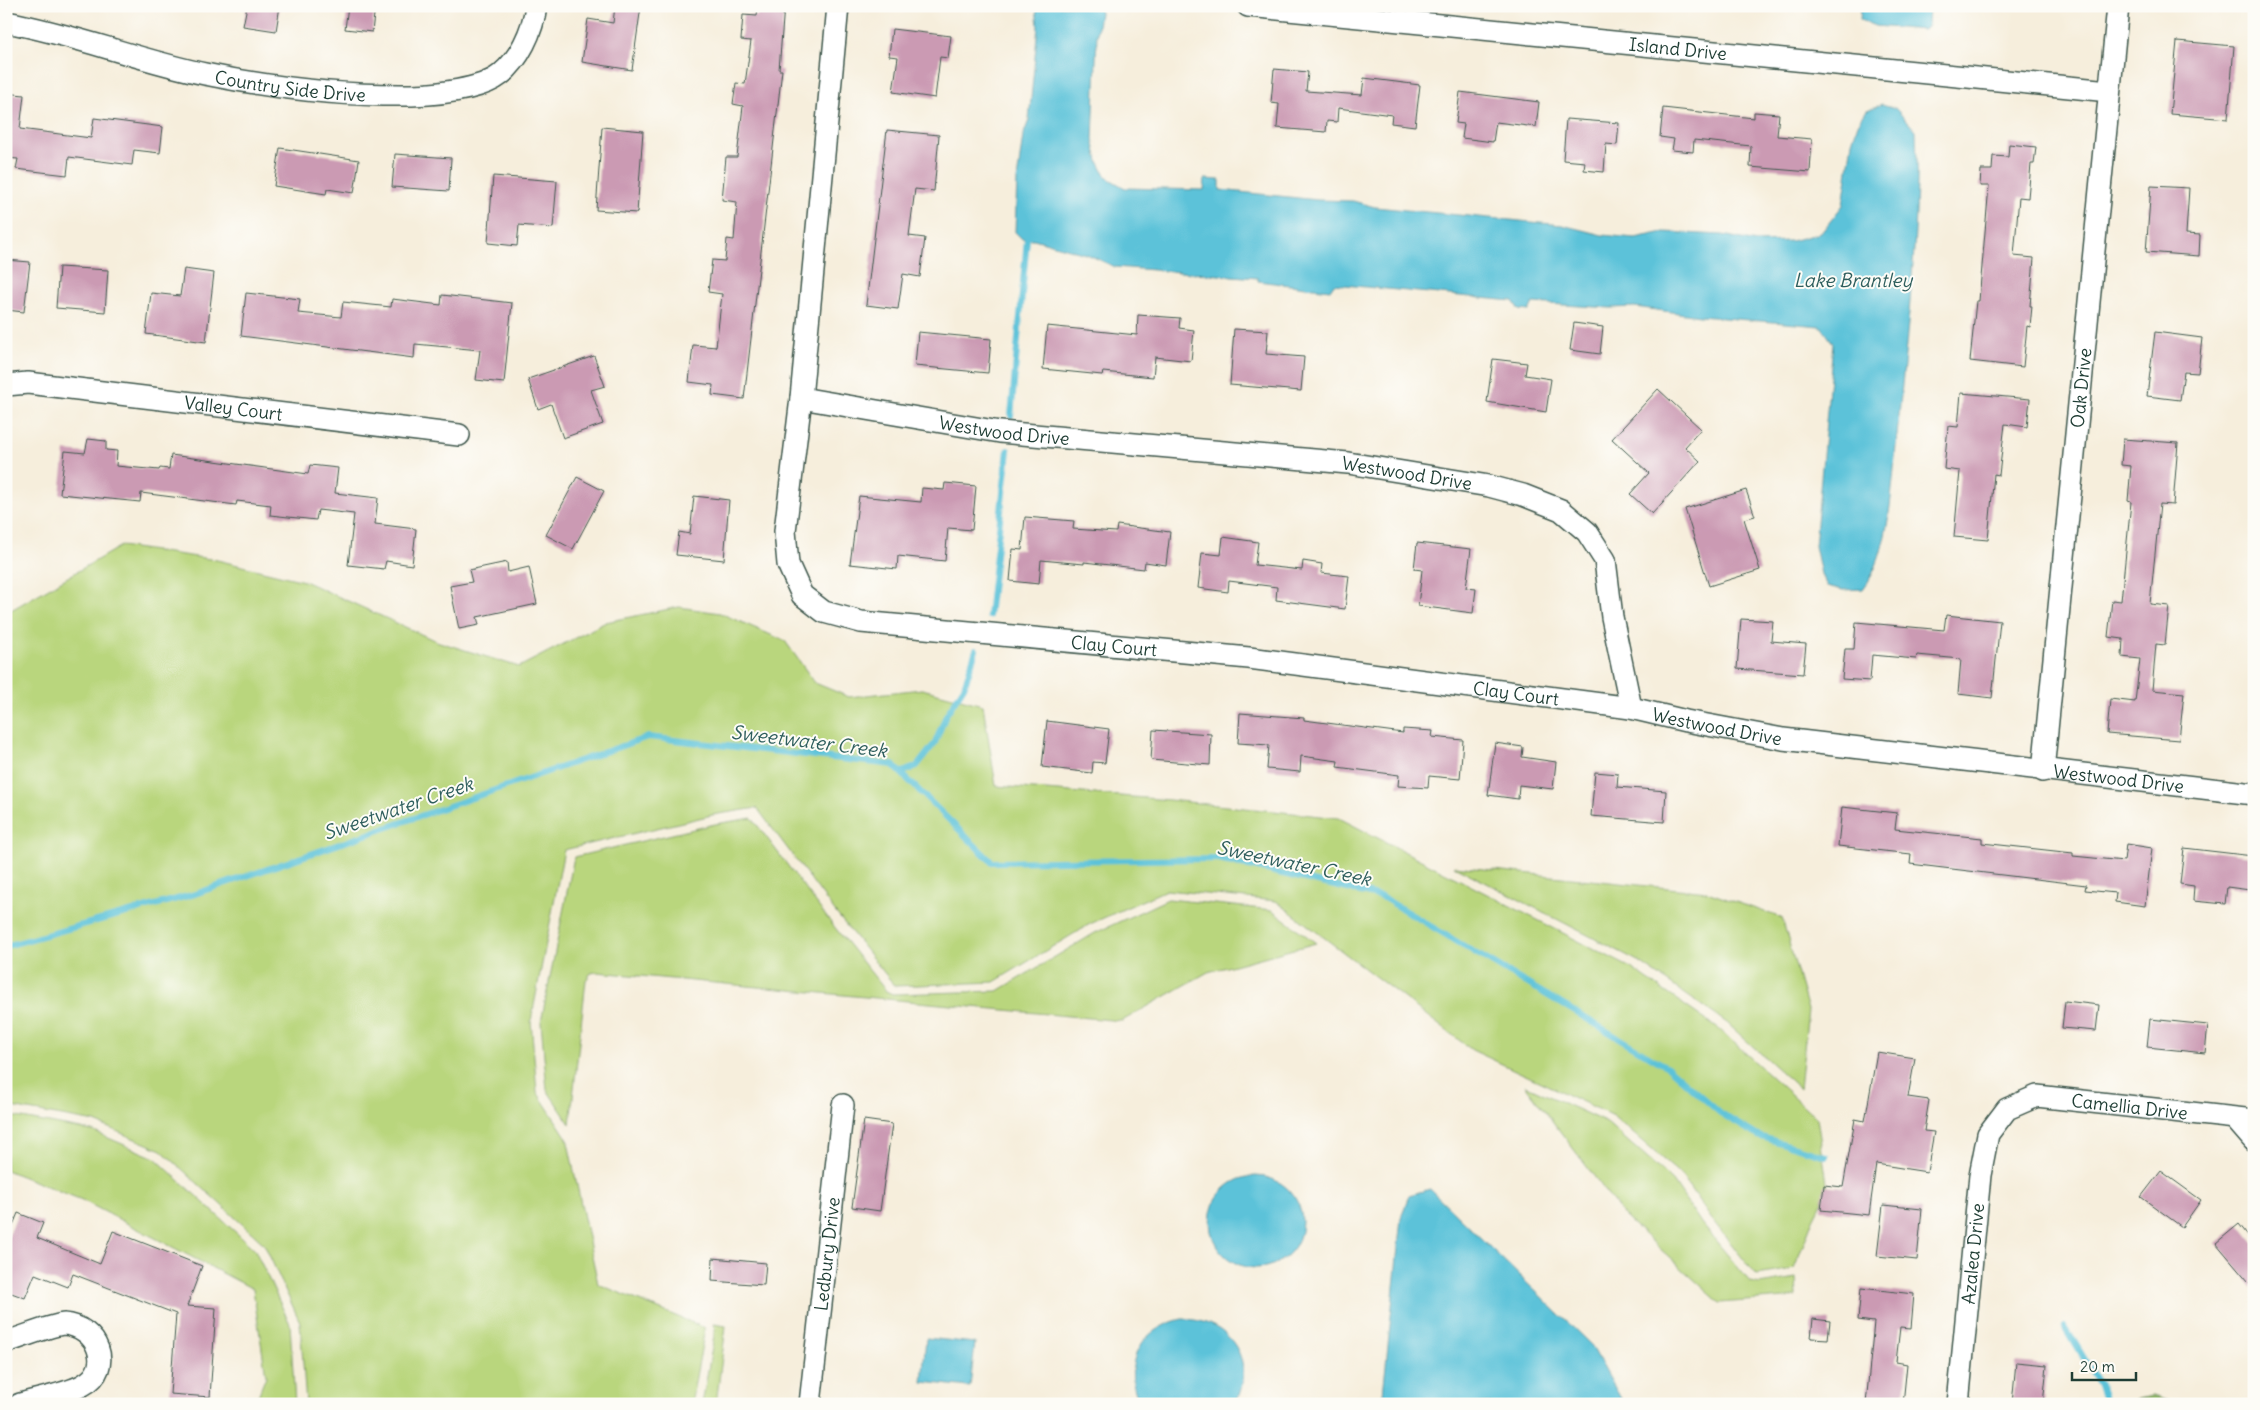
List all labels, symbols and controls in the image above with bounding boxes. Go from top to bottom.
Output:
street label: Island Drive [1628,32,1728,65]
street label: Country Side Drive [213,65,366,106]
water label: Lake Brantley [1794,268,1914,292]
street label: Oak Drive [2065,347,2096,429]
street label: Valley Court [183,390,284,425]
street label: Westwood Drive [937,410,1071,450]
street label: Westwood Drive [1340,451,1474,495]
street label: Clay Court [1070,630,1158,661]
street label: Clay Court [1472,676,1560,710]
street label: Westwood Drive [1650,702,1784,750]
water label: Sweetwater Creek [730,720,889,763]
street label: Westwood Drive [2052,759,2185,797]
water label: Sweetwater Creek [320,771,477,845]
water label: Sweetwater Creek [1215,835,1374,891]
street label: Camellia Drive [2070,1088,2189,1124]
street label: Ledbury Drive [809,1196,844,1312]
street label: Azalea Drive [1956,1202,1989,1305]
scale bar [2072,1350,2136,1382]
text: 20 m [2080,1357,2115,1376]

